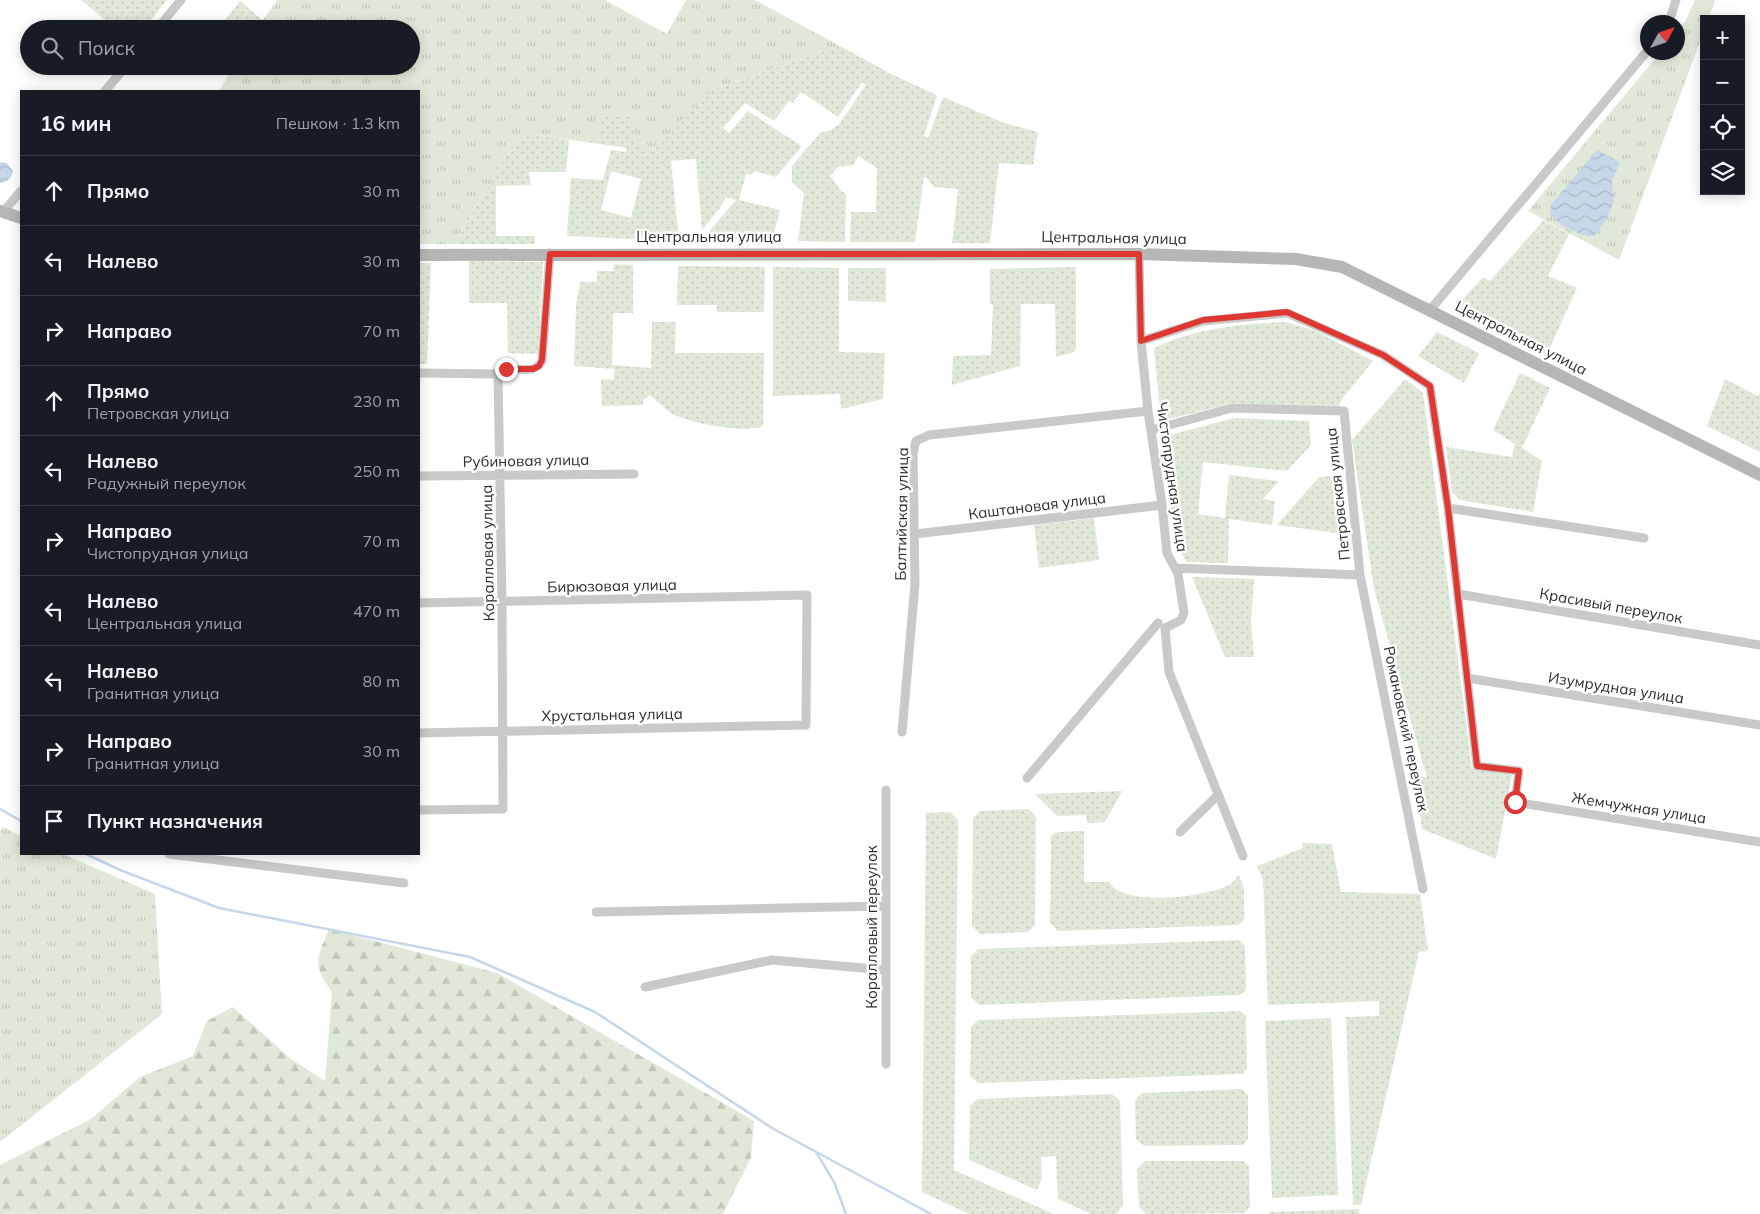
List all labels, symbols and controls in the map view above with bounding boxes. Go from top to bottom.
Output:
north arrow [1640,15,1685,60]
map controls [1700,15,1745,195]
button: + [1700,15,1745,60]
search box [20,20,420,75]
icon: search [38,34,66,62]
text: Поиск [78,36,135,60]
button: − [1700,60,1745,105]
button: locate [1700,105,1745,150]
text: 16 мин [40,110,112,136]
text: Пешком · 1.3 km [276,113,400,133]
button: layers [1700,150,1745,195]
icon: ahead [40,177,68,205]
text: Прямо [87,179,149,203]
text: 30 m [363,181,400,201]
street label: Центральная улица [636,227,782,246]
street label: Центральная улица [1041,227,1187,248]
icon: left [40,247,68,275]
text: Налево [87,249,159,273]
text: 30 m [363,251,400,271]
street label: Центральная улица [1452,296,1590,379]
icon: right [40,317,68,345]
text: Направо [87,319,172,343]
text: 70 m [363,321,400,341]
route end [495,358,518,381]
text: Прямо [87,379,149,403]
icon: ahead [40,387,68,415]
text: 230 m [353,391,400,411]
street label: Чистопрудная улица [1153,401,1192,553]
text: Петровская улица [87,403,229,423]
street label: Петровская улица [1321,427,1354,561]
street label: Балтийская улица [891,447,912,581]
text: Налево [87,449,159,473]
street label: Рубиновая улица [463,450,589,471]
icon: left [40,457,68,485]
text: 250 m [353,461,400,481]
text: Радужный переулок [87,473,246,493]
street label: Коралловая улица [477,485,498,621]
street label: Каштановая улица [967,488,1107,523]
text: Направо [87,519,172,543]
icon: right [40,527,68,555]
text: 70 m [363,531,400,551]
text: Чистопрудная улица [87,543,249,563]
street label: Бирюзовая улица [547,575,677,596]
street label: Красивый переулок [1538,584,1685,628]
text: Налево [87,589,159,613]
icon: left [40,597,68,625]
text: 470 m [353,601,400,621]
text: Центральная улица [87,613,242,633]
street label: Романовский переулок [1380,644,1434,814]
text: Налево [87,659,159,683]
icon: left [40,667,68,695]
street label: Изумрудная улица [1547,667,1685,708]
text: 80 m [363,671,400,691]
text: Гранитная улица [87,683,219,703]
street label: Хрустальная улица [541,704,683,725]
text: Направо [87,729,172,753]
icon: right [40,737,68,765]
text: 30 m [363,741,400,761]
text: Гранитная улица [87,753,219,773]
street label: Жемчужная улица [1570,787,1708,828]
route start [1504,791,1527,814]
icon: arrive [40,807,68,835]
text: Пункт назначения [87,809,263,833]
street label: Коралловый переулок [862,844,881,1009]

